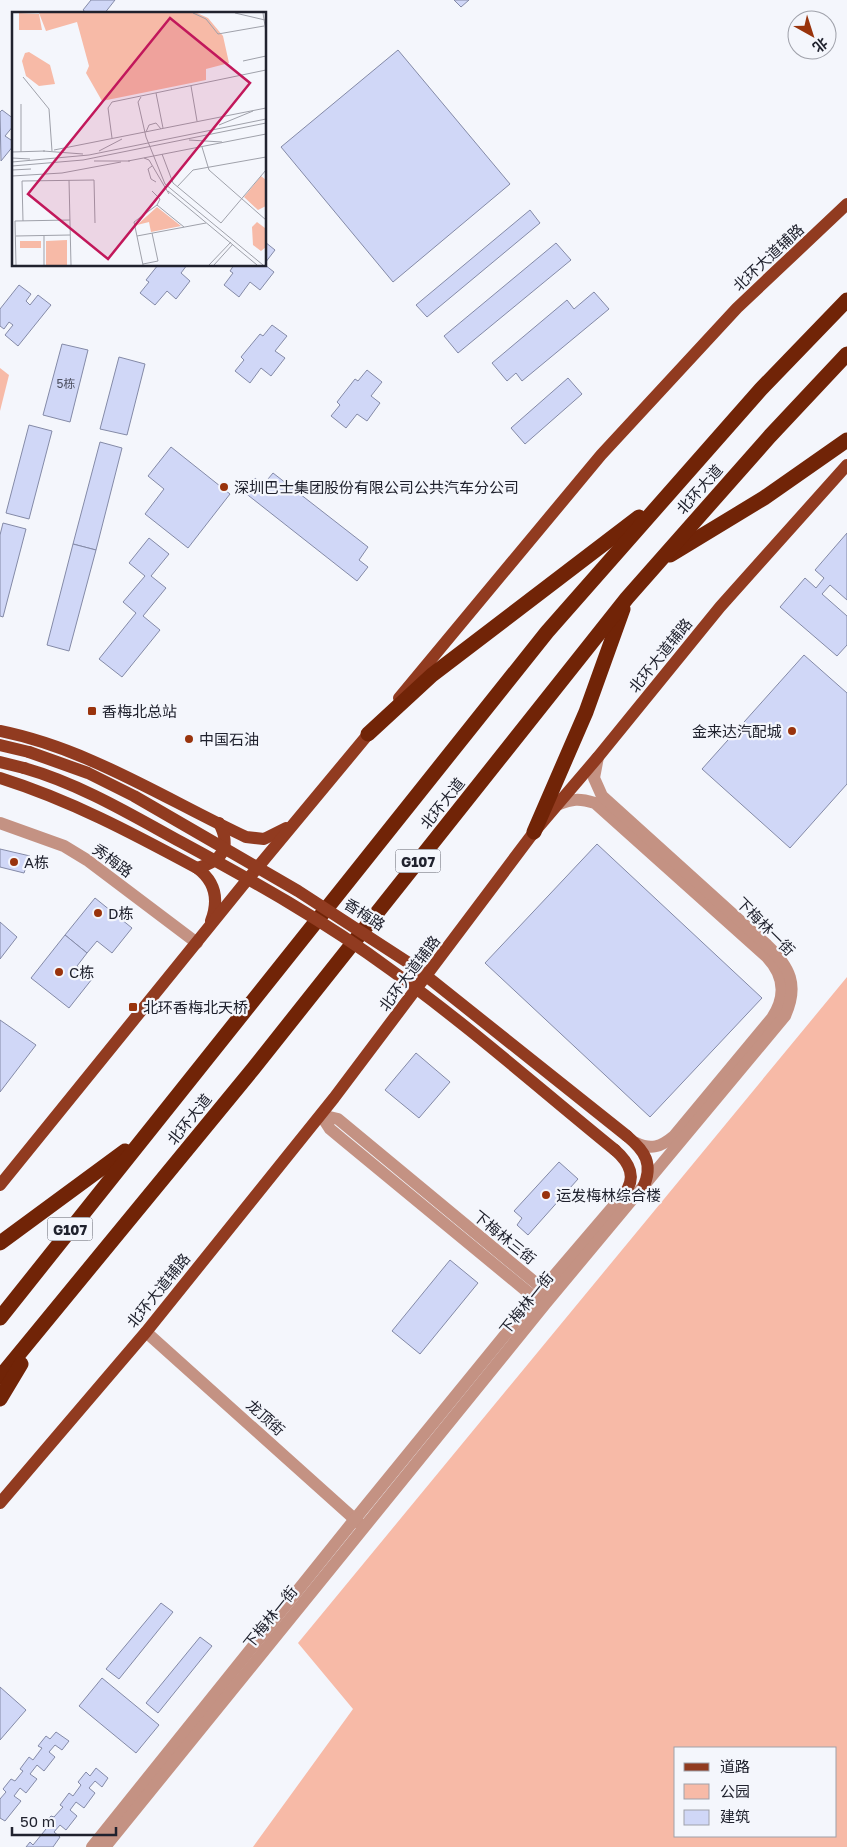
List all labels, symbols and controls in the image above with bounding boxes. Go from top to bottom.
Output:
north arrow [787,10,837,60]
inset map [12,12,266,266]
text: 北 [810,34,831,57]
street label: 北环大道辅路 [729,220,807,294]
house number: 5栋 [57,376,75,391]
street label: 北环大道 [672,461,726,517]
place label: 深圳巴士集团股份有限公司公共汽车分公司 [234,478,519,496]
marker: 深圳巴士集团股份有限公司公共汽车分公司 [218,481,230,493]
street label: 北环大道辅路 [625,614,695,696]
place label: 香梅北总站 [102,702,177,720]
marker: 香梅北总站 [86,705,98,717]
place label: 金来达汽配城 [692,722,782,740]
marker: 金来达汽配城 [786,725,798,737]
place label: 中国石油 [199,730,259,748]
marker: 中国石油 [183,733,195,745]
street label: 北环大道 [416,774,468,832]
street label: 秀梅路 [90,839,136,881]
road number: G107 [396,849,440,872]
place label: A栋 [24,853,49,871]
marker: A栋 [8,856,20,868]
street label: 下梅林一街 [733,893,799,959]
street label: 香梅路 [341,894,389,934]
place label: D栋 [108,904,134,922]
marker: D栋 [92,907,104,919]
street label: 北环大道辅路 [375,932,443,1014]
place label: C栋 [69,963,94,981]
marker: C栋 [53,966,65,978]
place label: 北环香梅北天桥 [143,998,248,1016]
marker: 北环香梅北天桥 [127,1001,139,1013]
street label: 北环大道 [163,1090,215,1148]
place label: 运发梅林综合楼 [556,1186,661,1204]
marker: 运发梅林综合楼 [540,1189,552,1201]
street label: 下梅林三街 [470,1206,540,1268]
road number: G107 [48,1218,92,1240]
street label: 北环大道辅路 [123,1249,193,1331]
street label: 下梅林一街 [495,1268,557,1338]
street label: 龙顶街 [243,1395,289,1439]
street label: 下梅林一街 [239,1582,301,1652]
legend [674,1747,837,1837]
text: 道路 [720,1757,750,1775]
text: 公园 [720,1782,750,1800]
scale bar [12,1804,116,1836]
text: 建筑 [720,1807,750,1825]
text: 50 m [20,1812,55,1830]

